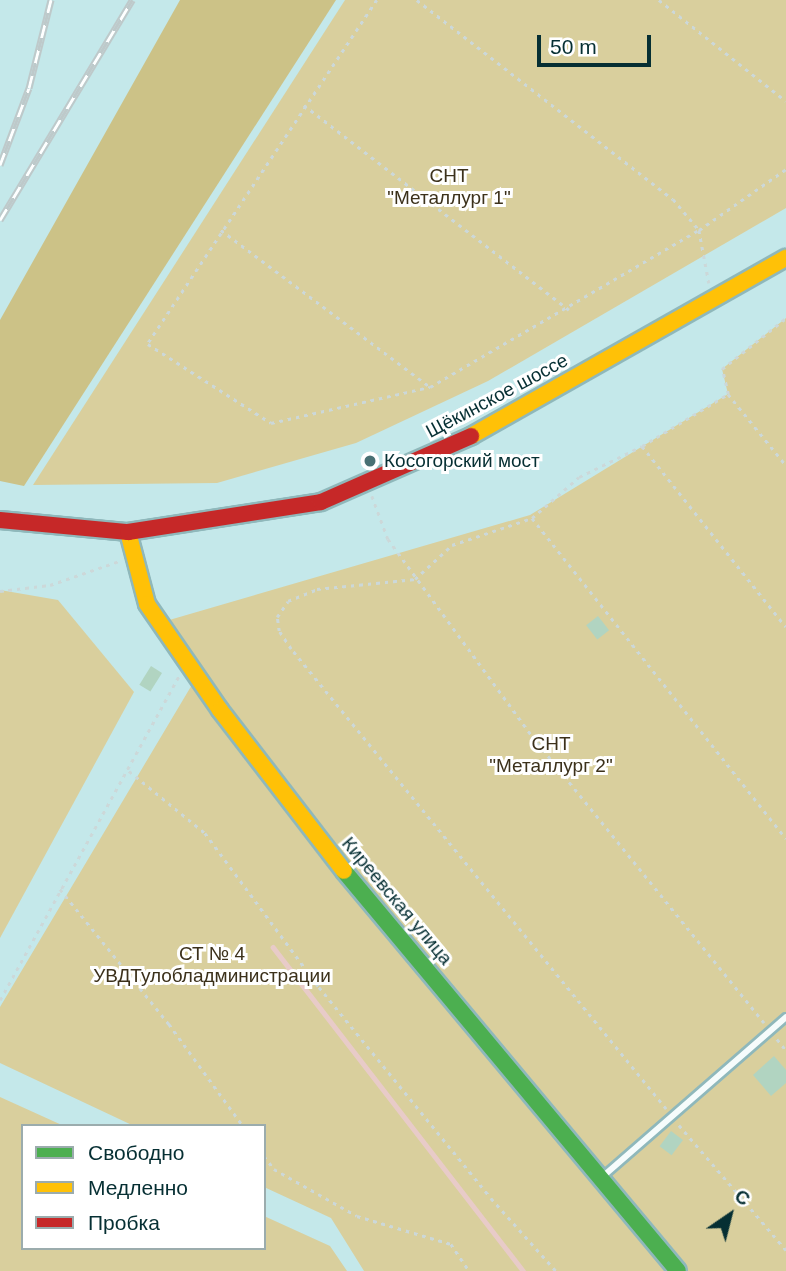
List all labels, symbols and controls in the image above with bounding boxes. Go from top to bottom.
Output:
scale bar [541,21,655,65]
text: 50 m [550,35,597,58]
park label: СНТ "Металлург 1" [387,165,511,209]
street label: Щёкинское шоссе [422,349,572,443]
place label: Косогорский мост [384,450,540,472]
marker: Косогорский мост [362,453,378,469]
park label: СНТ "Металлург 2" [489,733,613,777]
street label: Киреевская улица [337,832,457,970]
park label: СТ № 4 УВДТулобладминистрации [93,943,331,987]
legend [21,1124,266,1250]
text: Свободно [88,1141,185,1164]
text: Медленно [88,1176,188,1199]
north arrow [695,1180,765,1250]
text: С [731,1185,754,1210]
text: Пробка [88,1211,160,1234]

